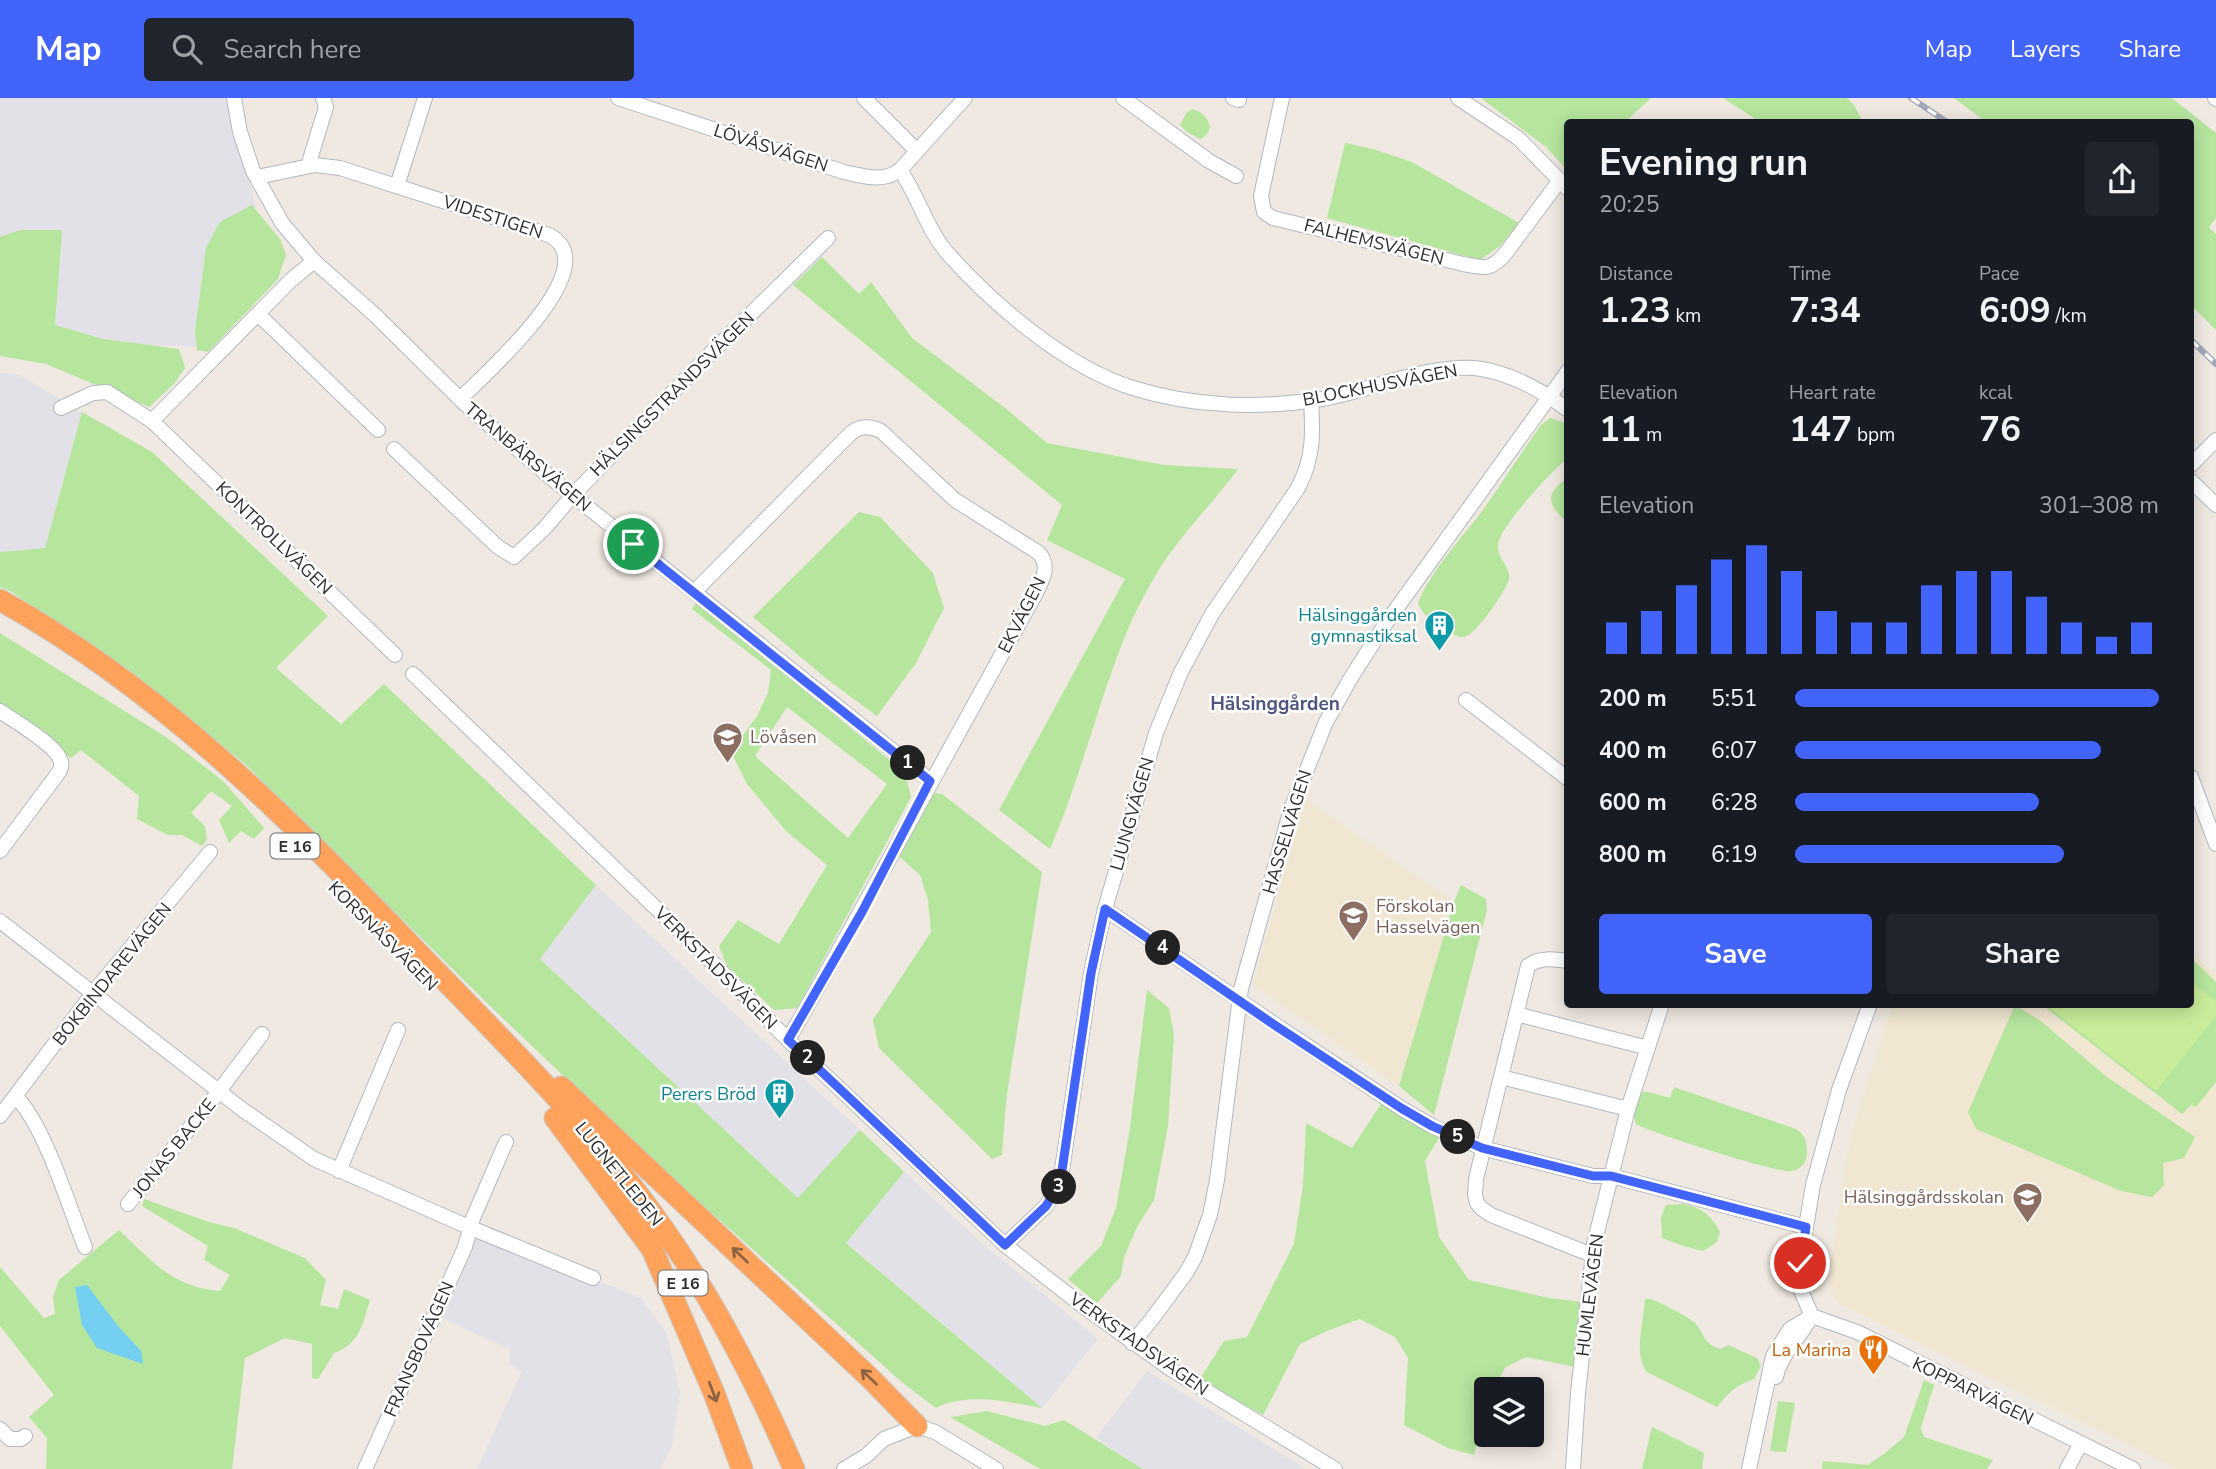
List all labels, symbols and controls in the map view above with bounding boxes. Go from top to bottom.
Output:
search box [144,18,634,81]
text: Map [35,27,102,72]
icon: search [168,30,206,68]
text: Search here [224,32,361,67]
text: Map [1925,33,1972,65]
text: Layers [2010,33,2081,65]
text: Share [2119,33,2181,65]
street label: LÖVÅSVÄGEN [711,118,831,178]
text: Evening run [1599,137,1808,188]
button: share [2085,142,2159,216]
street label: VIDESTIGEN [439,189,546,244]
text: 20:25 [1599,189,1659,220]
street label: FALHEMSVÄGEN [1302,213,1446,271]
text: Distance [1599,261,1673,287]
text: Time [1789,261,1831,287]
text: Pace [1979,261,2019,287]
text: 1.23 [1599,287,1671,334]
text: 7:34 [1789,287,1861,334]
text: 6:09 [1979,287,2051,334]
text: km [1671,303,1701,329]
text: /km [2051,303,2087,329]
street label: HÄLSINGSTRANDSVÄGEN [584,306,760,482]
street label: BLOCKHUSVÄGEN [1300,358,1460,412]
text: Elevation [1599,380,1678,406]
text: Heart rate [1789,380,1876,406]
text: kcal [1979,380,2013,406]
street label: TRANBÄRSVÄGEN [460,397,596,517]
text: 11 [1599,406,1641,453]
text: 147 [1789,406,1852,453]
text: 76 [1979,406,2021,453]
text: m [1641,422,1662,448]
text: bpm [1852,422,1895,448]
street label: KONTROLLVÄGEN [210,476,338,600]
text: Elevation [1599,490,1694,521]
text: 301–308 m [2039,490,2159,521]
pin [603,514,663,574]
icon: arrive [614,525,652,563]
street label: EKVÄGEN [993,573,1051,657]
place label: Hälsinggården gymnastiksal [1298,603,1418,648]
building icon: Hälsinggården gymnastiksal [1423,608,1457,652]
text: 200 m [1599,683,1667,714]
text: 5:51 [1711,683,1758,714]
district label: Hälsinggården [1210,691,1340,717]
school or university icon: Lövåsen [710,720,744,764]
place label: Lövåsen [750,725,817,749]
text: 400 m [1599,735,1667,766]
text: 6:07 [1711,735,1758,766]
pin: 1 [890,746,926,780]
text: 1 [902,749,913,775]
street label: LJUNGVÄGEN [1104,755,1160,873]
street label: HASSELVÄGEN [1257,767,1317,897]
text: 600 m [1599,787,1667,818]
text: 6:28 [1711,787,1758,818]
road number: E 16 [270,834,320,859]
text: 800 m [1599,839,1667,870]
text: 6:19 [1711,839,1758,870]
street label: KORSNÄSVÄGEN [323,876,443,996]
place label: Förskolan Hasselvägen [1376,894,1480,939]
street label: BOKBINDAREVÄGEN [47,898,177,1050]
school or university icon: Förskolan Hasselvägen [1336,899,1370,943]
street label: VERKSTADSVÄGEN [649,901,783,1035]
button: Save [1599,914,1872,994]
button: Share [1886,914,2159,994]
pin: 4 [1146,930,1180,966]
text: 4 [1157,934,1168,960]
pin: 2 [790,1040,826,1076]
text: 2 [802,1044,813,1070]
building icon: Perers Bröd [762,1077,796,1121]
place label: Perers Bröd [661,1082,756,1106]
street label: JONAS BACKE [126,1094,221,1203]
street label: LUGNETLEDEN [570,1117,668,1231]
pin: 5 [1440,1119,1476,1154]
text: 5 [1452,1123,1463,1149]
pin: 3 [1042,1170,1076,1204]
text: 3 [1053,1173,1064,1199]
school or university icon: Hälsinggårdsskolan [2010,1180,2044,1224]
place label: Hälsinggårdsskolan [1844,1185,2004,1209]
street label: HUMLEVÄGEN [1571,1232,1609,1358]
pin [1770,1233,1830,1293]
icon: check [1781,1244,1819,1282]
one-way arrow [732,1246,749,1263]
road number: E 16 [658,1270,708,1296]
street label: FRANSBOVÄGEN [378,1277,460,1421]
street label: VERKSTADSVÄGEN [1064,1286,1213,1401]
restaurant icon: La Marina [1857,1333,1891,1377]
place label: La Marina [1772,1338,1851,1362]
street label: KOPPARVÄGEN [1908,1351,2038,1431]
one-way arrow [861,1369,878,1386]
map controls [1474,1377,1544,1447]
button: layers [1474,1377,1544,1447]
one-way arrow [708,1380,721,1402]

